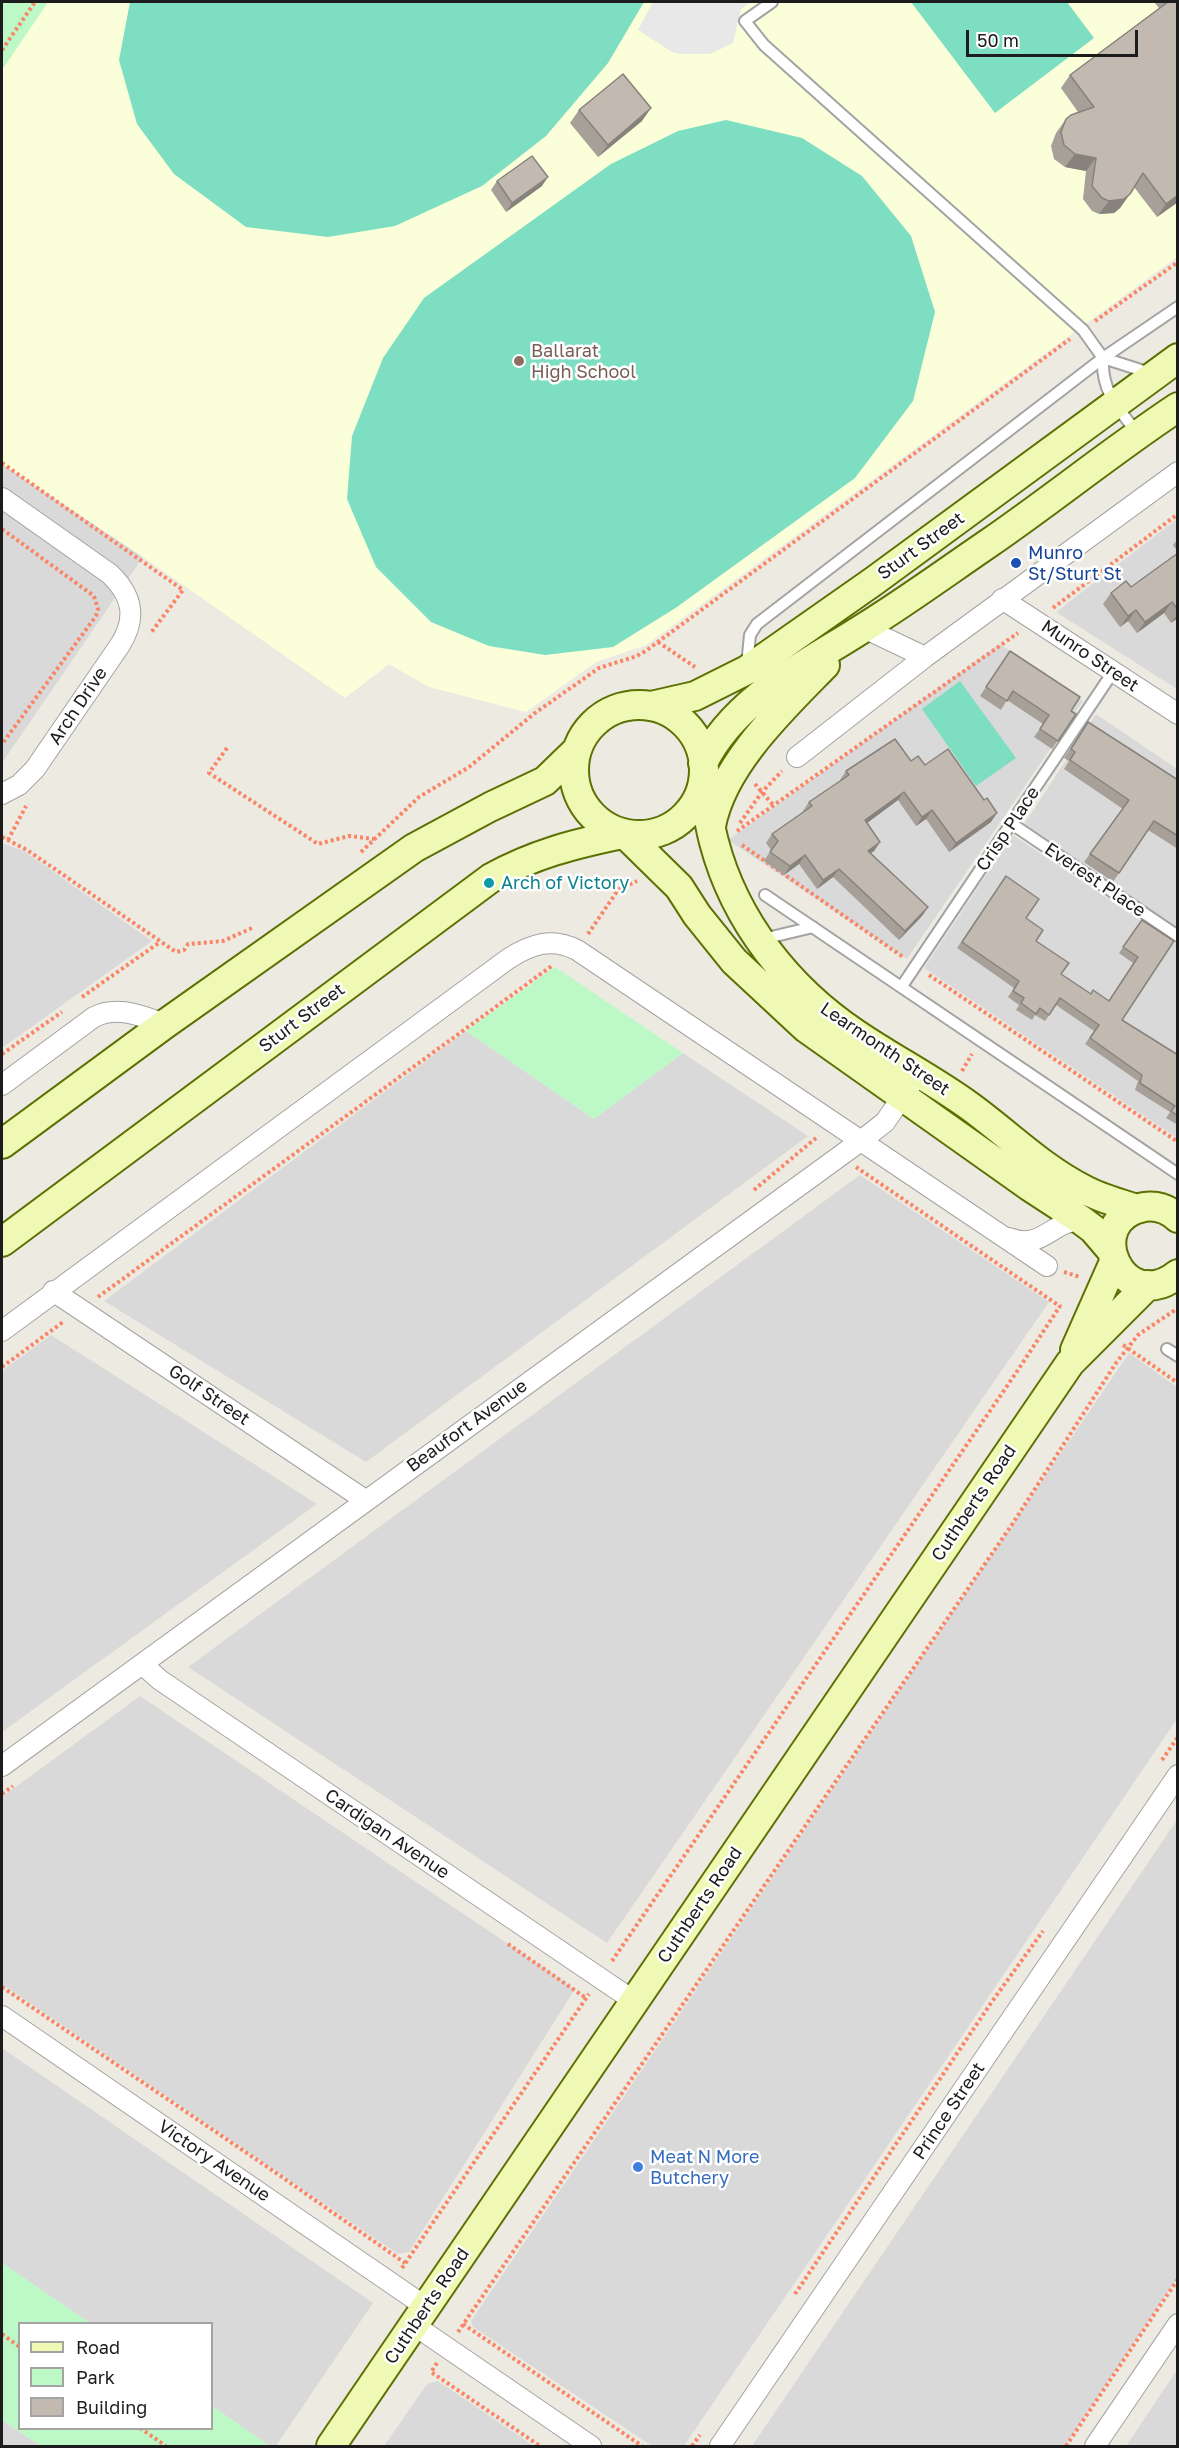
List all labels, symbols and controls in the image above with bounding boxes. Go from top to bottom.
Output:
scale bar [969,18,1142,56]
text: 50 m [977,29,1019,51]
place label: Ballarat High School [531,340,636,382]
marker: Ballarat High School [512,354,526,368]
street label: Sturt Street [874,507,968,585]
place label: Munro St/Sturt St [1028,542,1122,584]
marker: Munro St/Sturt St [1009,556,1023,570]
street label: Munro Street [1037,615,1143,697]
street label: Arch Drive [44,663,112,749]
street label: Crisp Place [972,783,1044,875]
street label: Everest Place [1040,838,1150,922]
place label: Arch of Victory [501,872,629,894]
marker: Arch of Victory [482,876,496,890]
street label: Sturt Street [255,979,349,1057]
street label: Learmonth Street [816,998,954,1100]
street label: Golf Street [164,1360,254,1430]
street label: Beaufort Avenue [403,1375,531,1477]
street label: Cuthberts Road [927,1441,1021,1565]
street label: Cardigan Avenue [321,1784,453,1884]
street label: Cuthberts Road [653,1843,747,1967]
street label: Prince Street [909,2058,989,2164]
street label: Victory Avenue [154,2116,274,2206]
place label: Meat N More Butchery [650,2146,759,2188]
marker: Meat N More Butchery [631,2160,645,2174]
street label: Cuthberts Road [380,2244,474,2368]
legend [18,2322,213,2430]
text: Road [76,2336,120,2358]
text: Park [76,2366,115,2388]
text: Building [76,2396,147,2418]

